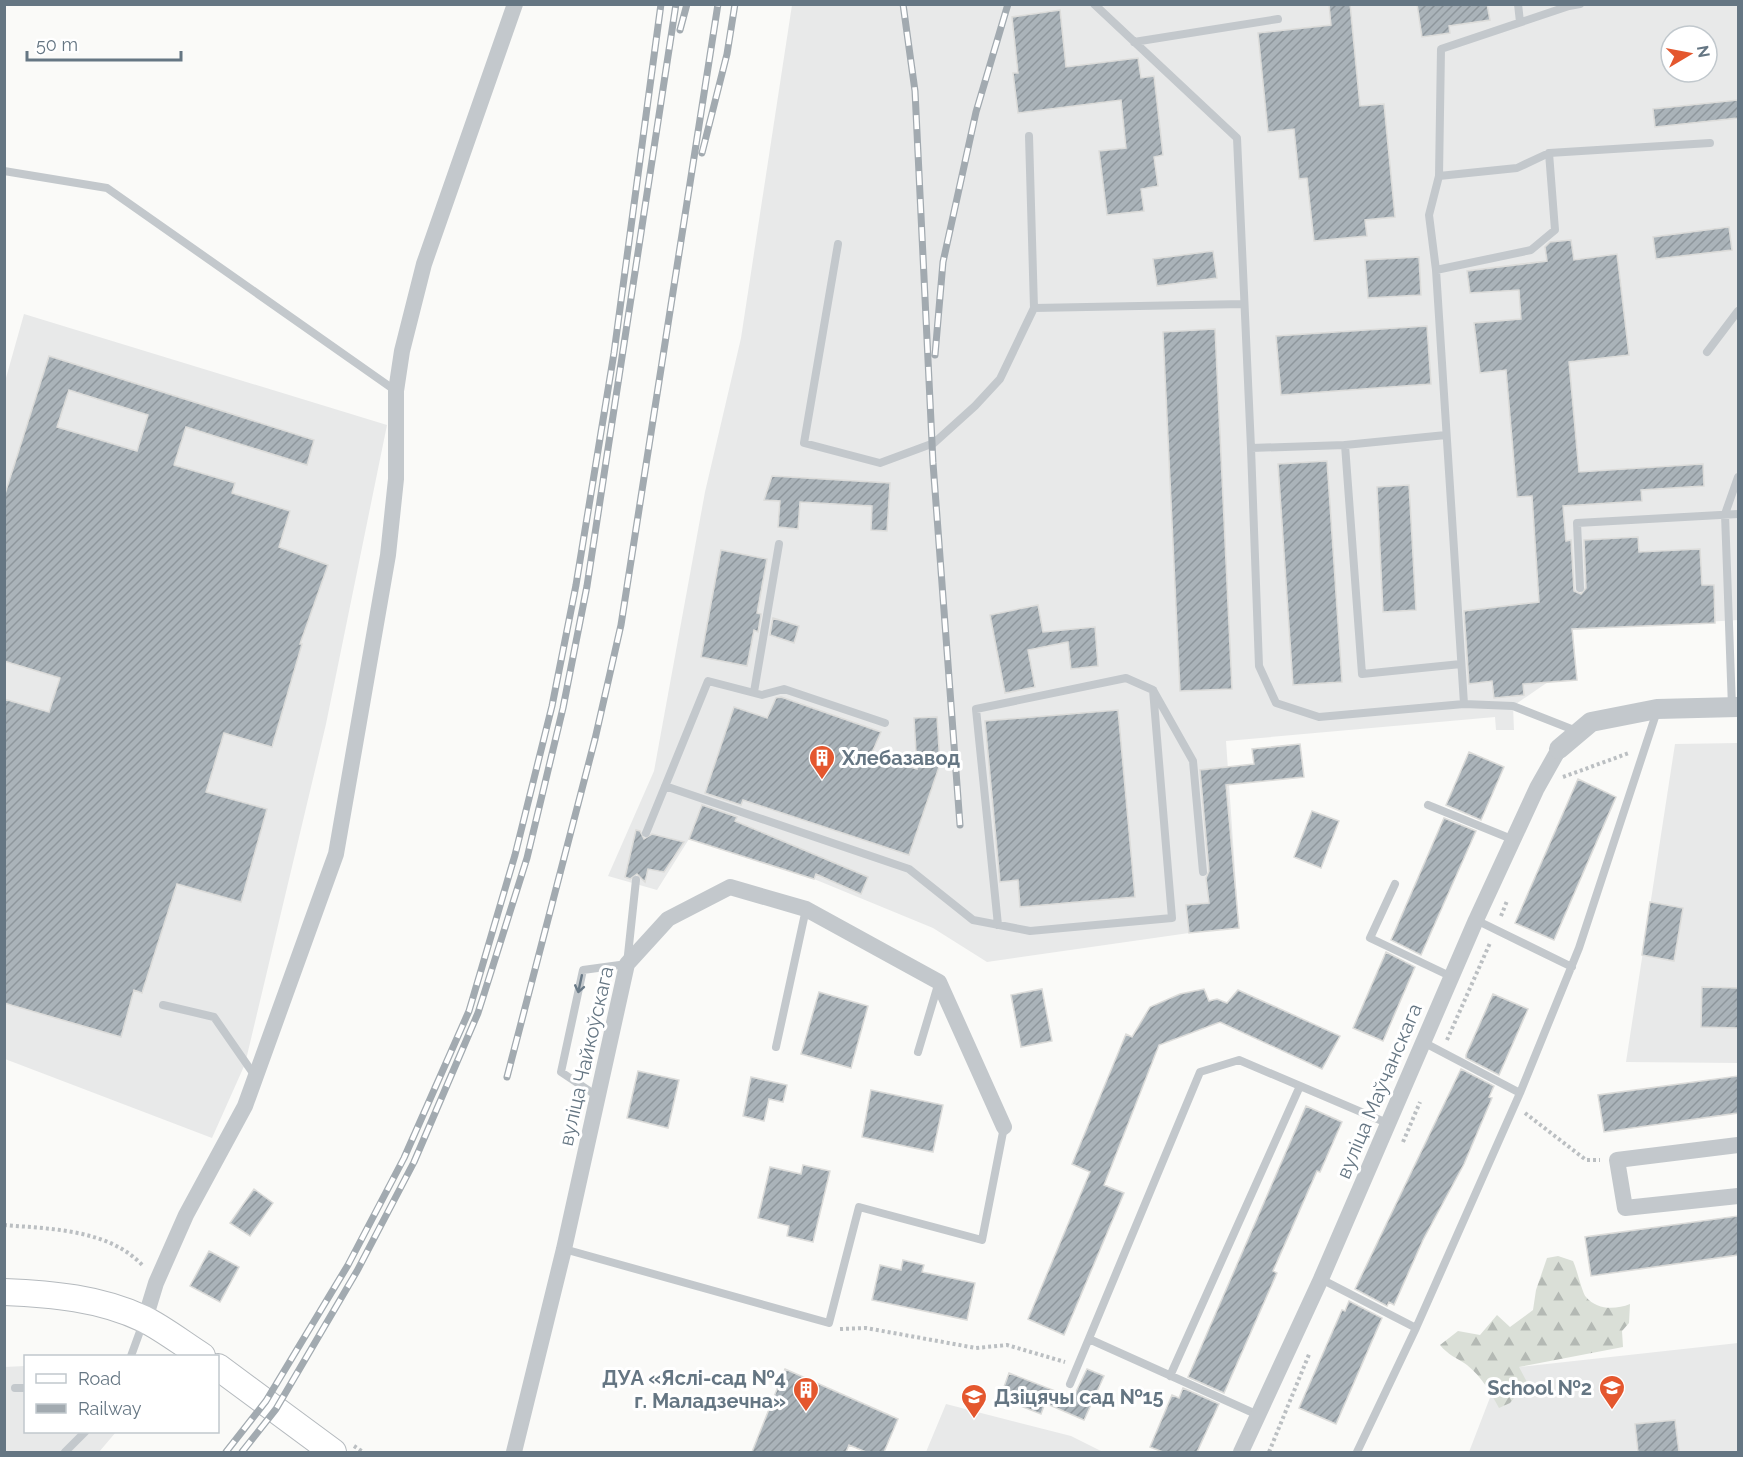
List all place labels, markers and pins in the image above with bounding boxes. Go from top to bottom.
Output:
building icon: Хлебазавод [807,743,837,781]
place label: Хлебазавод [841,746,961,770]
place label: ДУА «Яслі-сад №4 г. Маладзечна» [602,1366,786,1413]
school or university icon: School №2 [1597,1373,1627,1411]
building icon: ДУА «Яслі-сад №4 г. Маладзечна» [791,1375,821,1413]
place label: School №2 [1487,1376,1592,1400]
school or university icon: Дзіцячы сад №15 [959,1382,989,1420]
place label: Дзіцячы сад №15 [994,1385,1164,1409]

